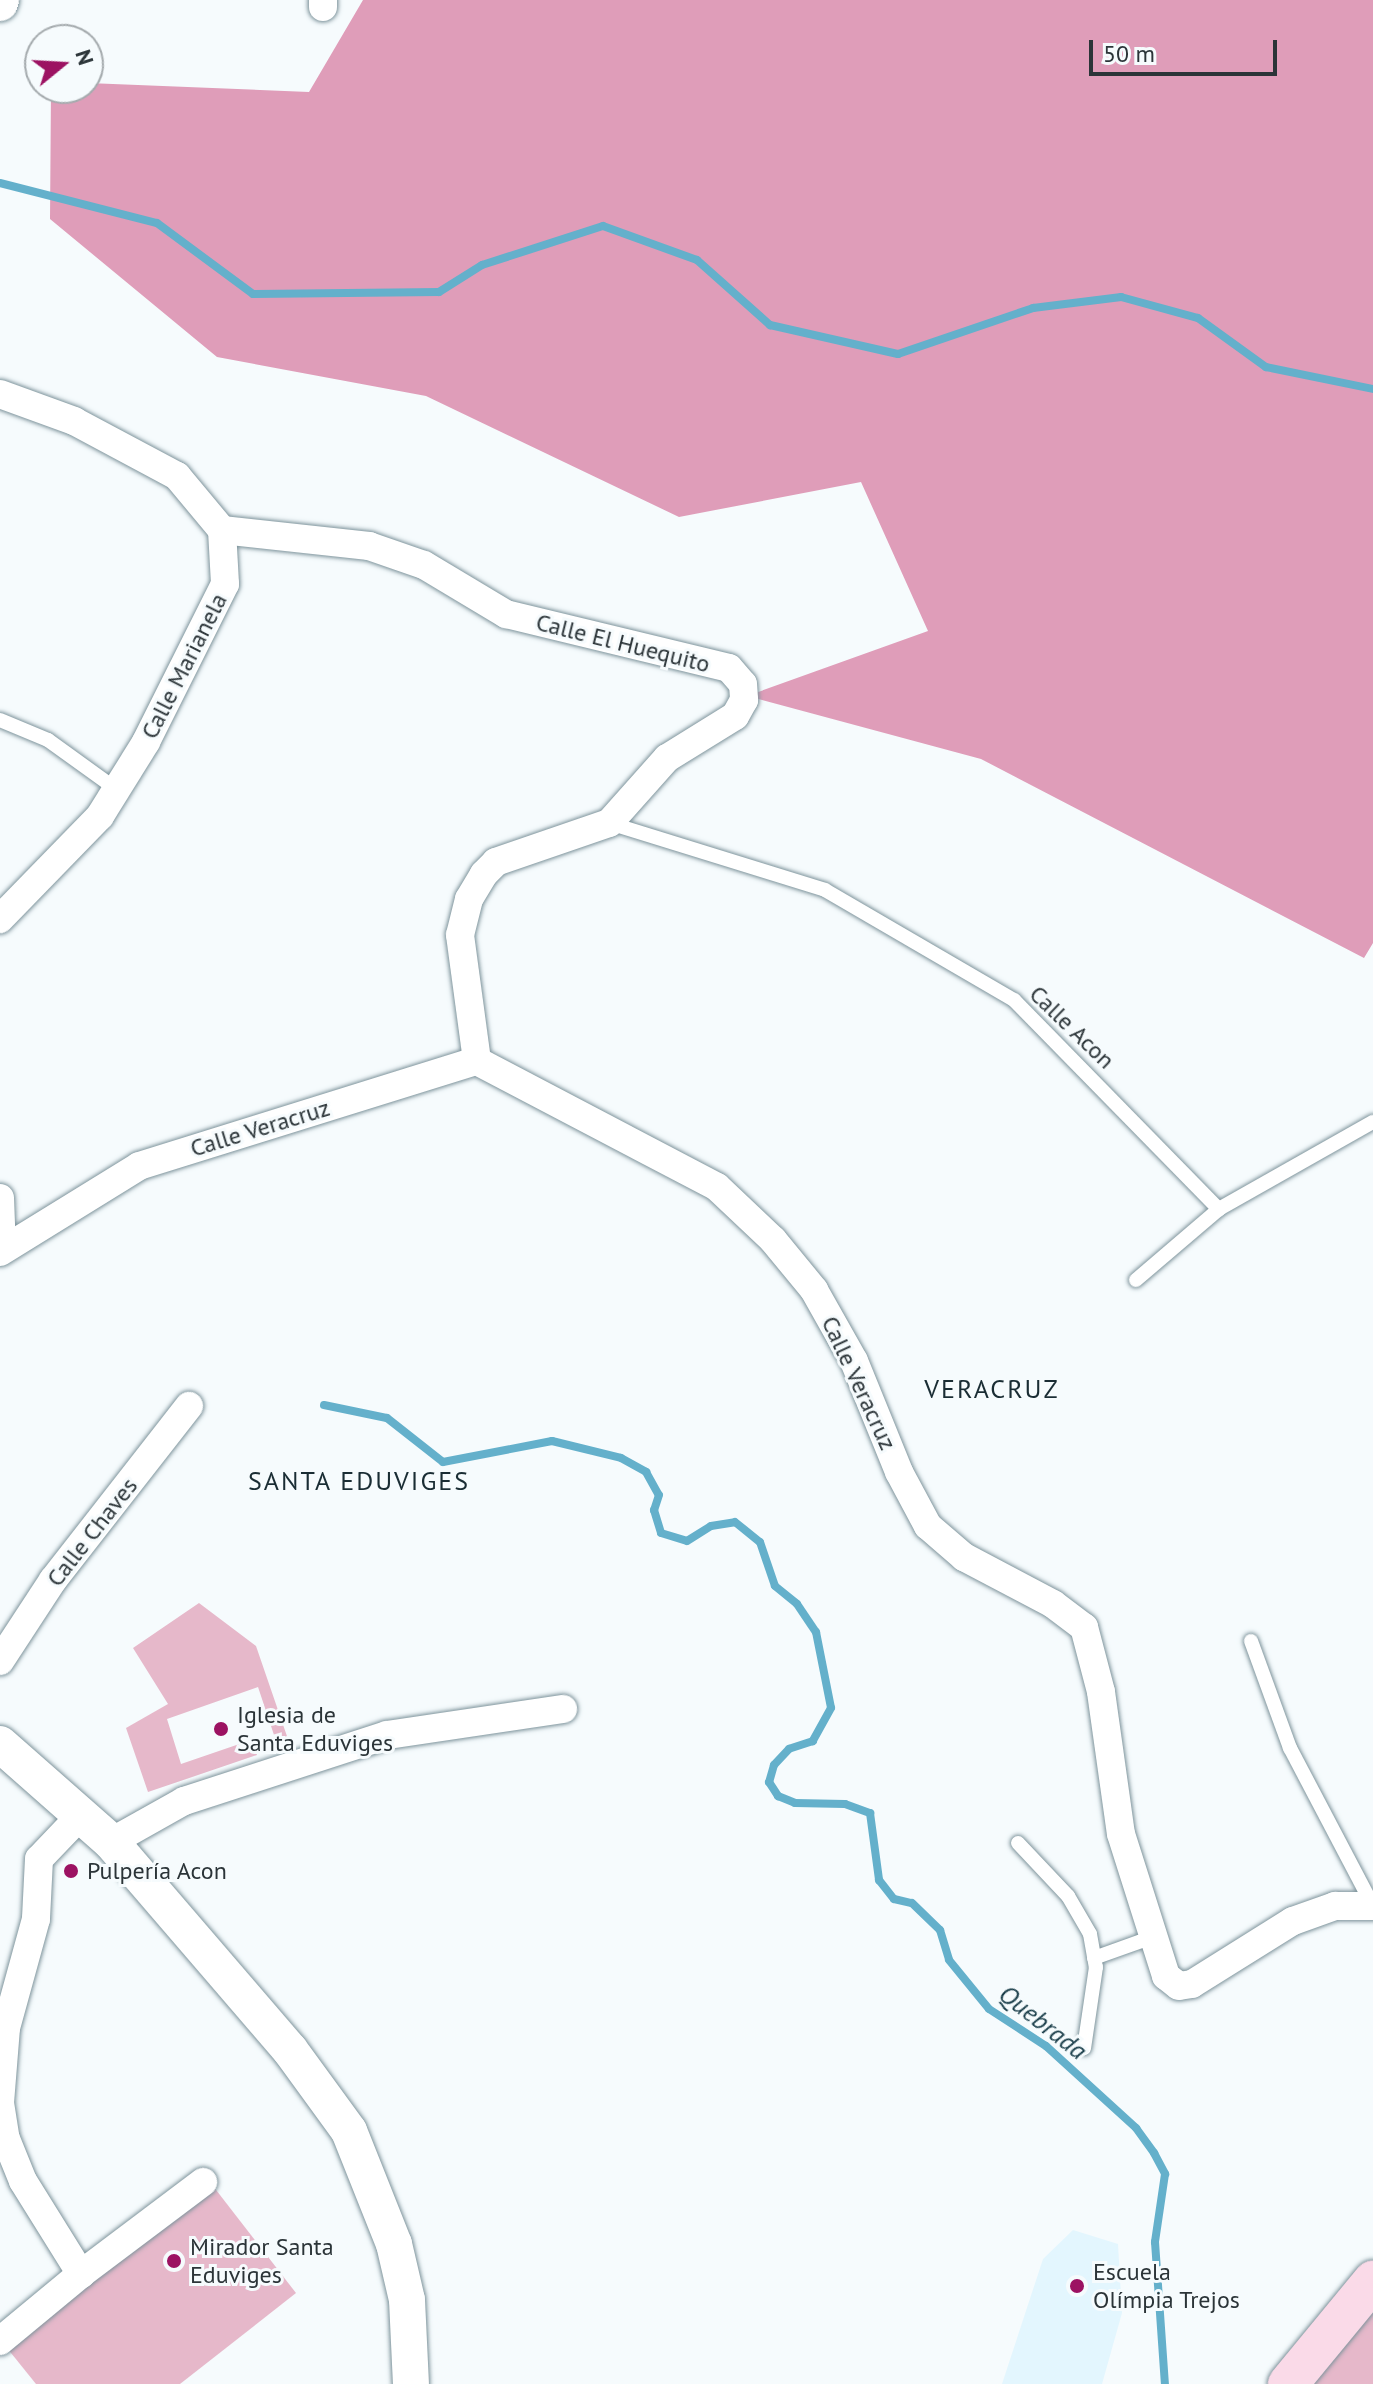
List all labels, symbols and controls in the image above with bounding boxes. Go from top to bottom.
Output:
north arrow [24,24,104,104]
scale bar [1093,24,1281,74]
text: 50 m [1103,38,1155,69]
text: N [69,46,100,68]
street label: Calle Marianela [135,588,233,744]
street label: Calle El Huequito [533,607,713,679]
street label: Calle Acon [1023,979,1121,1075]
street label: Calle Veracruz [186,1093,334,1163]
street label: Calle Veracruz [815,1311,903,1455]
district label: VERACRUZ [924,1373,1060,1405]
district label: SANTA EDUVIGES [247,1465,471,1497]
street label: Calle Chaves [41,1472,143,1592]
place label: Iglesia de Santa Eduviges [237,1701,393,1757]
marker: Iglesia de Santa Eduviges [212,1720,230,1738]
place label: Pulpería Acon [87,1857,228,1885]
marker: Pulpería Acon [62,1862,80,1880]
water label: Quebrada [993,1978,1093,2066]
place label: Mirador Santa Eduviges [190,2233,334,2289]
marker: Mirador Santa Eduviges [165,2252,183,2270]
place label: Escuela Olímpia Trejos [1093,2258,1241,2314]
marker: Escuela Olímpia Trejos [1068,2277,1086,2295]

